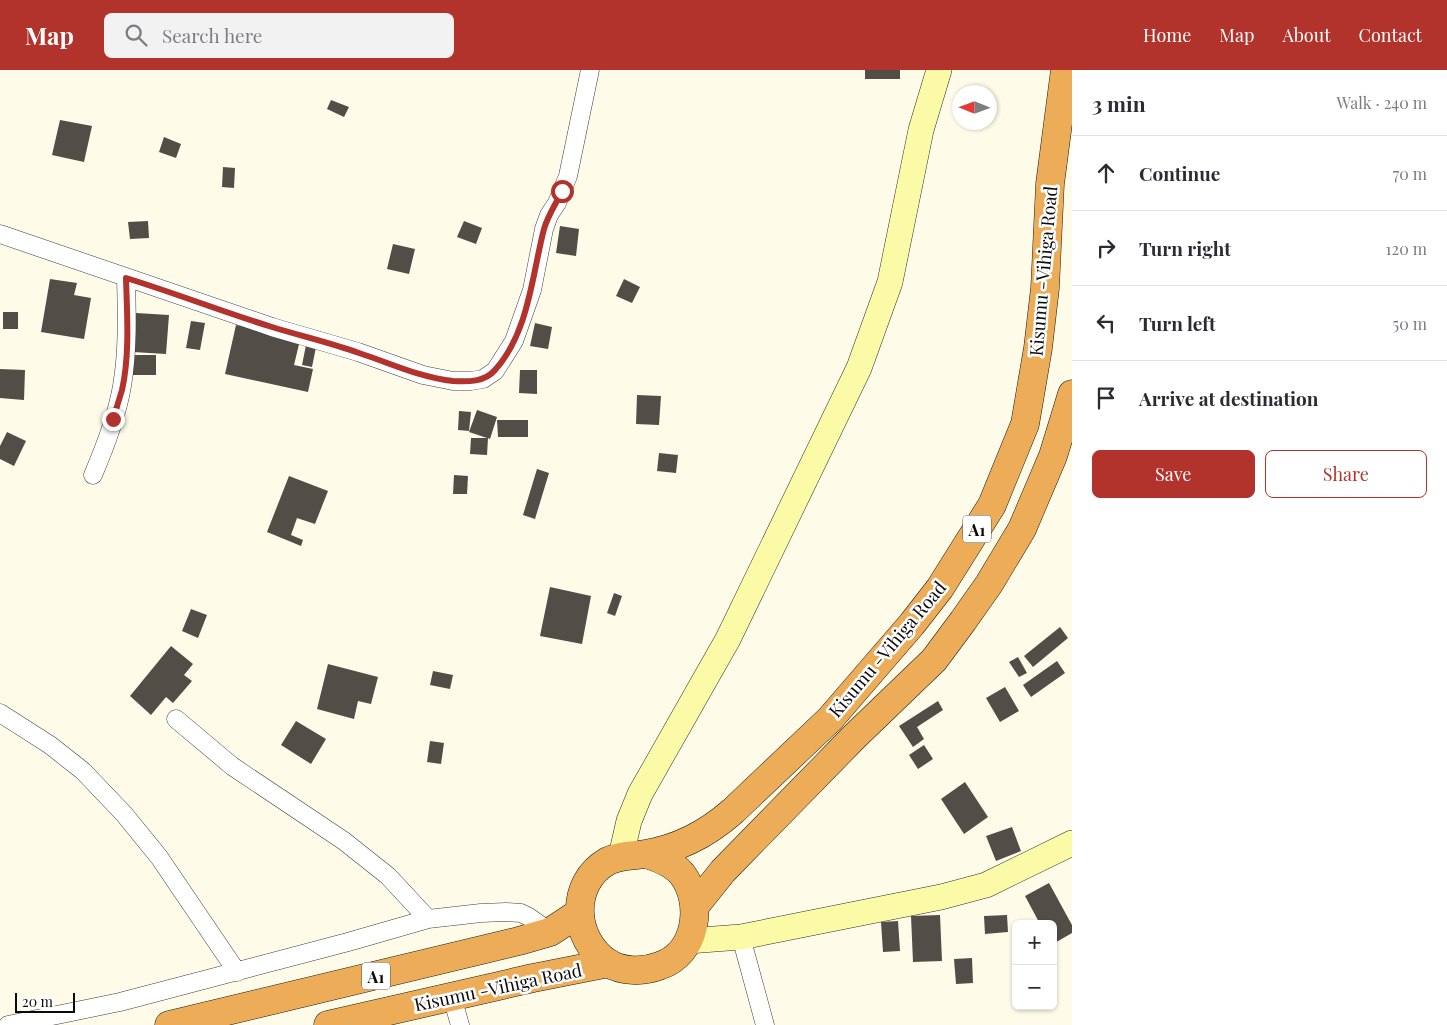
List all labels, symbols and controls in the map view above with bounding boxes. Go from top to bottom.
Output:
search box [104,13,454,58]
text: Map [25,19,74,51]
icon: search [122,21,150,49]
text: Search here [162,22,262,48]
text: Home [1143,23,1191,47]
text: Map [1219,23,1254,47]
text: About [1282,23,1331,47]
text: Contact [1359,23,1422,47]
north arrow [952,85,997,130]
text: 3 min [1092,89,1146,117]
text: Walk · 240 m [1337,92,1427,113]
icon: ahead [1092,159,1120,187]
text: Continue [1139,160,1220,186]
text: 70 m [1393,163,1427,184]
route start [551,180,574,203]
street label: Kisumu -Vihiga Road [1024,184,1062,357]
icon: right [1092,234,1120,262]
text: Turn right [1139,235,1231,261]
text: 120 m [1386,238,1427,259]
icon: left [1092,309,1120,337]
text: Turn left [1139,310,1216,336]
text: 50 m [1393,313,1427,334]
icon: arrive [1092,384,1120,412]
text: Arrive at destination [1139,385,1319,411]
route end [102,408,125,431]
button: Save [1092,450,1255,498]
button: Share [1265,450,1427,498]
road number: A1 [963,516,991,542]
street label: Kisumu -Vihiga Road [823,575,951,722]
map controls [1012,920,1057,1010]
button: + [1012,920,1057,965]
street label: Kisumu -Vihiga Road [412,957,585,1017]
road number: A1 [362,962,390,989]
button: − [1012,965,1057,1010]
scale bar [15,990,75,1013]
text: 20 m [22,992,53,1011]

